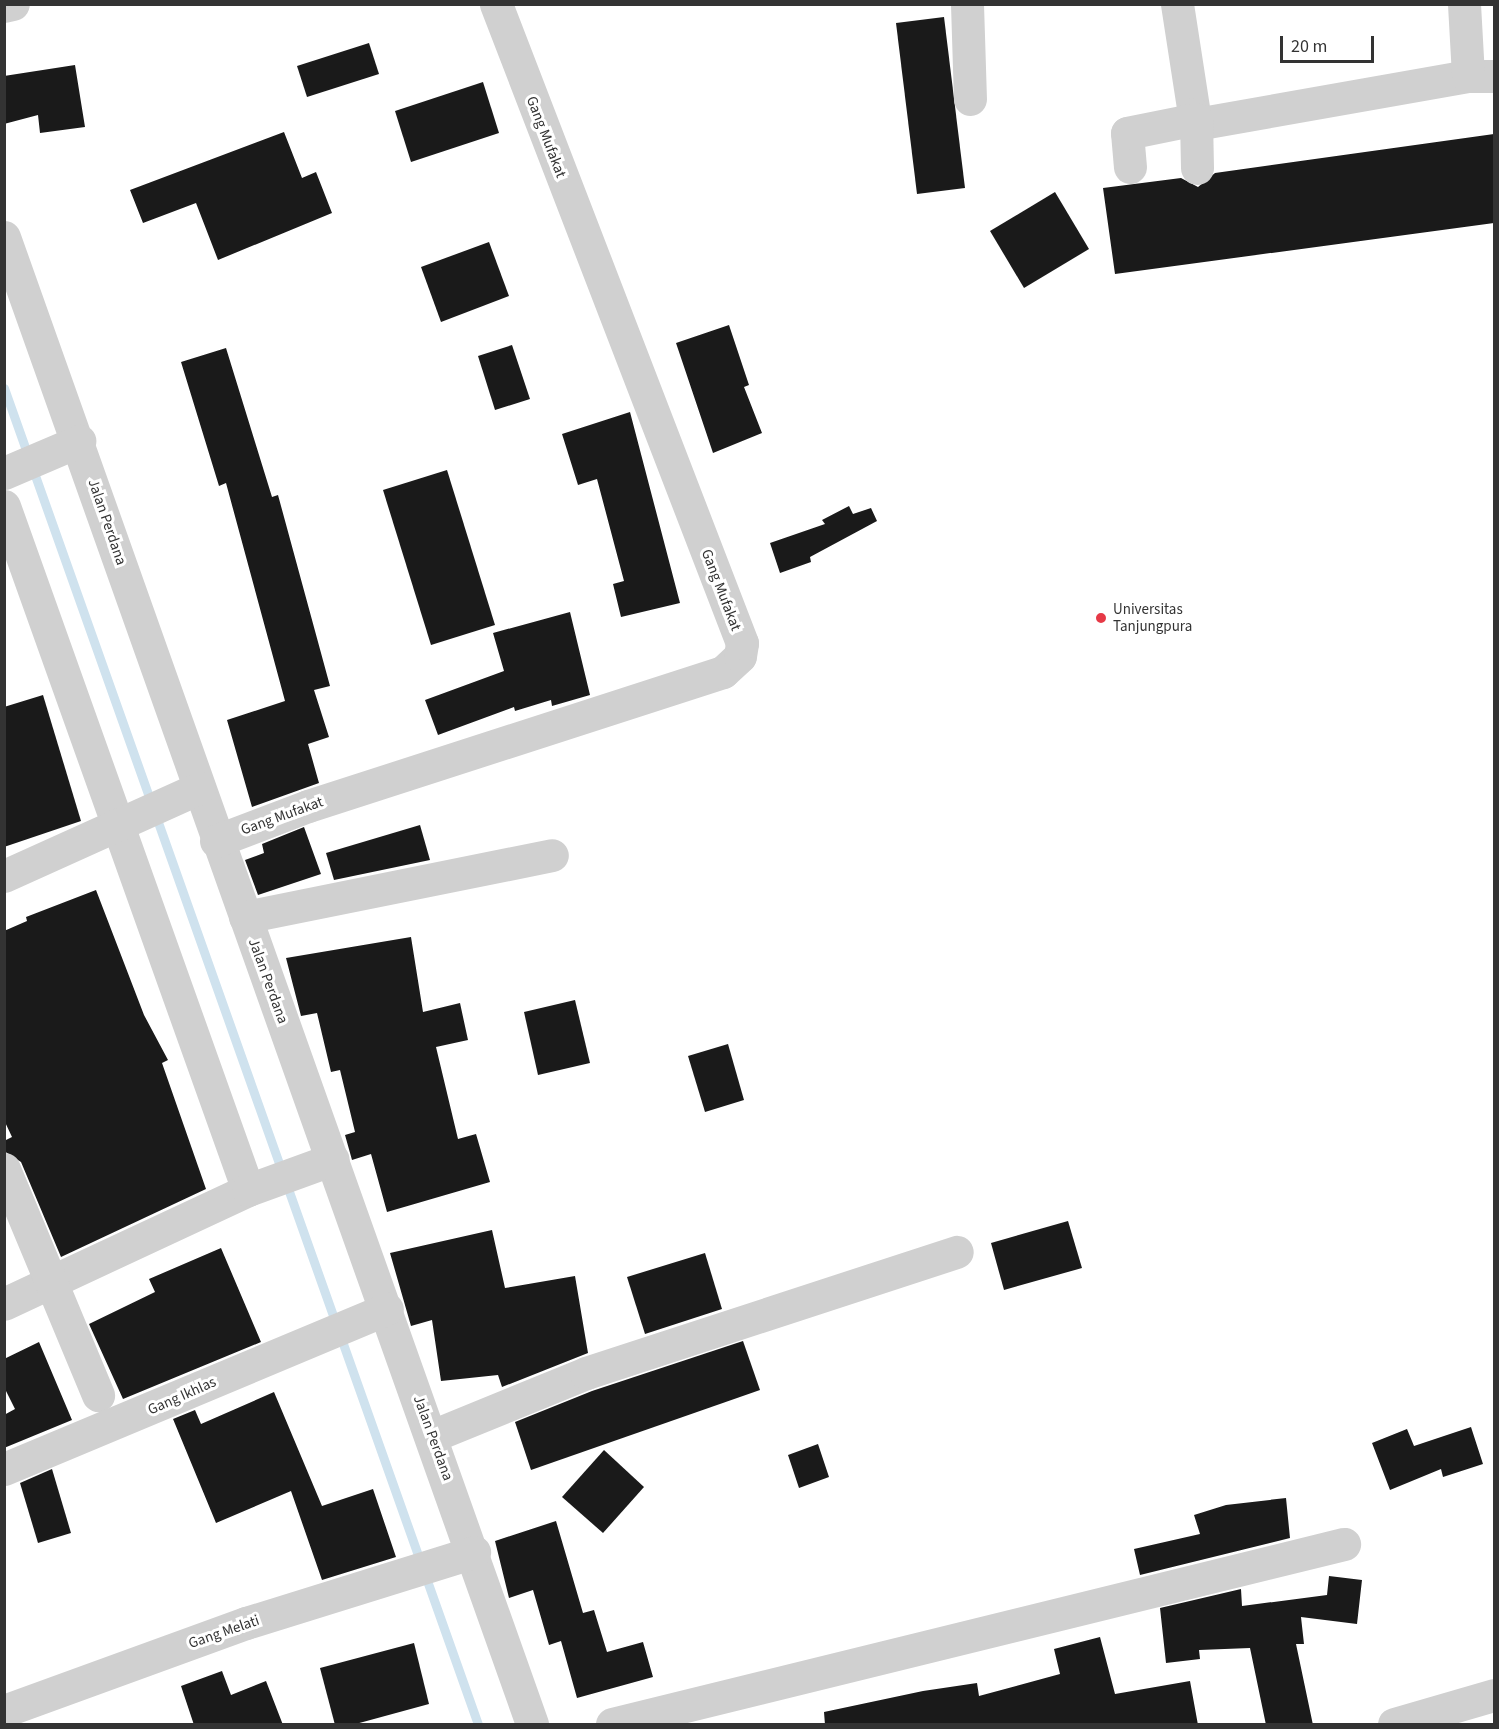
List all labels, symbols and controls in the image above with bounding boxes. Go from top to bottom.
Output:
scale bar [1283,24,1378,62]
text: 20 m [1291,34,1327,59]
street label: Gang Mufakat [522,94,570,180]
street label: Jalan Perdana [84,477,130,567]
street label: Gang Mufakat [697,547,745,633]
place label: Universitas Tanjungpura [1113,600,1192,635]
marker: Universitas Tanjungpura [1094,611,1108,625]
street label: Gang Mufakat [239,793,325,839]
street label: Jalan Perdana [244,936,292,1026]
street label: Gang Ikhlas [145,1373,219,1419]
street label: Jalan Perdana [409,1393,457,1483]
street label: Gang Melati [186,1611,262,1653]

